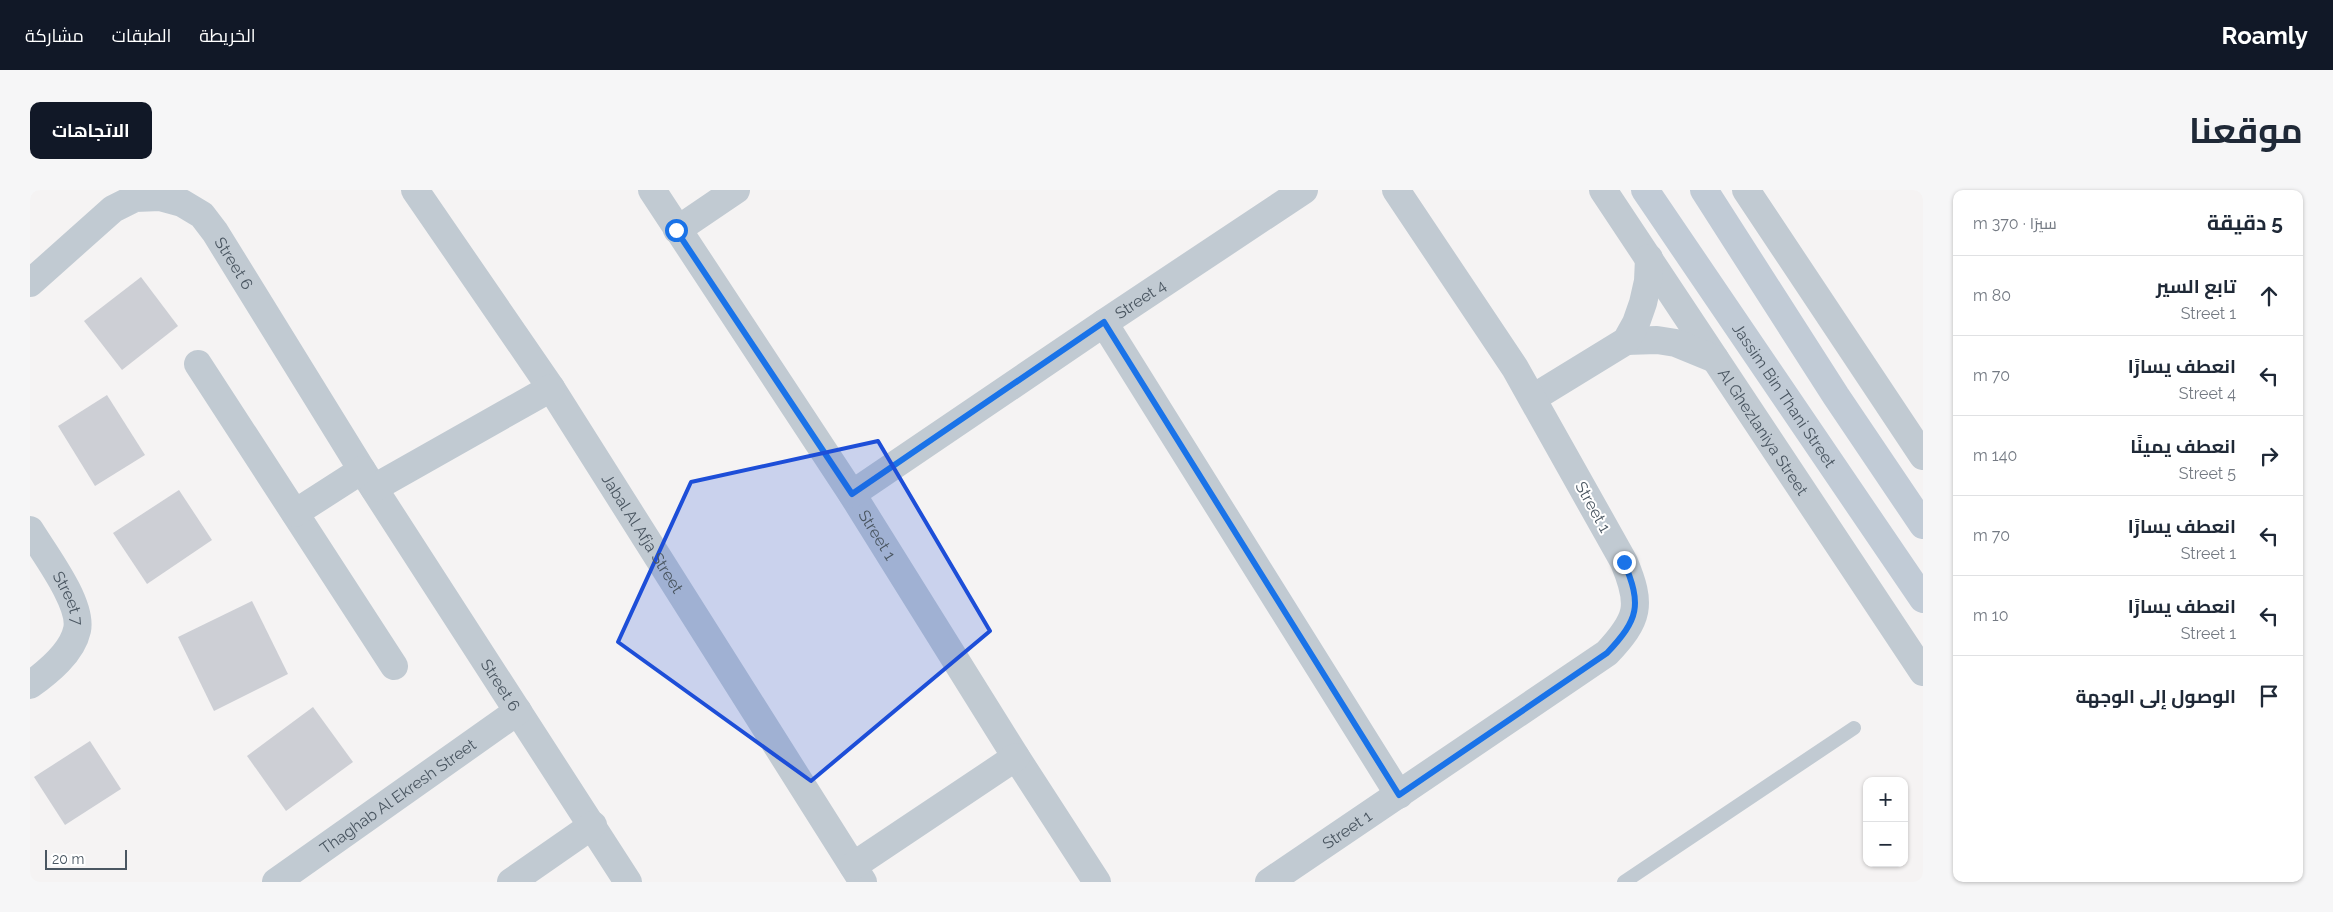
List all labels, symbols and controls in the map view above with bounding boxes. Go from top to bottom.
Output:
text: Roamly [2222,21,2308,50]
text: مشاركة [25,25,84,46]
text: الطبقات [112,25,171,46]
text: الخريطة [199,25,256,46]
button: الاتجاهات [30,102,152,159]
text: موقعنا [2189,110,2303,151]
text: 5 دقيقة [2207,210,2283,235]
text: سيرًا · 370 m [1973,214,2057,233]
route start [665,219,688,242]
street label: Street 6 [211,233,258,293]
street label: Street 4 [1111,275,1169,323]
text: تابع السير [2156,275,2236,297]
icon: ahead [2255,282,2283,310]
text: 80 m [1973,286,2011,305]
text: Street 1 [2181,304,2236,323]
street label: Jassim Bin Thani Street [1729,319,1841,471]
text: انعطف يسارًا [2128,355,2236,377]
icon: left [2255,362,2283,390]
street label: Al Ghezlaniya Street [1714,365,1813,499]
text: 70 m [1973,366,2010,385]
text: Street 4 [2179,384,2236,403]
text: انعطف يمينًا [2130,435,2236,457]
icon: right [2255,442,2283,470]
text: 140 m [1973,446,2017,465]
text: Street 5 [2179,464,2236,483]
street label: Jabal Al Afja Street [598,470,688,597]
street label: Street 1 [1571,478,1615,536]
street label: Street 1 [855,506,900,563]
text: انعطف يسارًا [2128,515,2236,537]
icon: left [2255,522,2283,550]
text: 70 m [1973,526,2010,545]
text: Street 1 [2181,544,2236,563]
route end [1613,551,1636,574]
street label: Street 7 [49,568,87,626]
text: انعطف يسارًا [2128,595,2236,617]
icon: left [2255,602,2283,630]
text: 10 m [1973,606,2008,625]
text: Street 1 [2181,624,2236,643]
street label: Street 6 [477,655,525,715]
icon: arrive [2255,682,2283,710]
text: الوصول إلى الوجهة [2076,685,2236,707]
street label: Thaghab Al Ekresh Street [316,734,480,858]
map controls [1863,777,1908,867]
button: + [1863,777,1908,822]
street label: Street 1 [1319,806,1375,853]
button: − [1863,822,1908,867]
scale bar [45,847,128,870]
text: 20 m [52,851,84,867]

